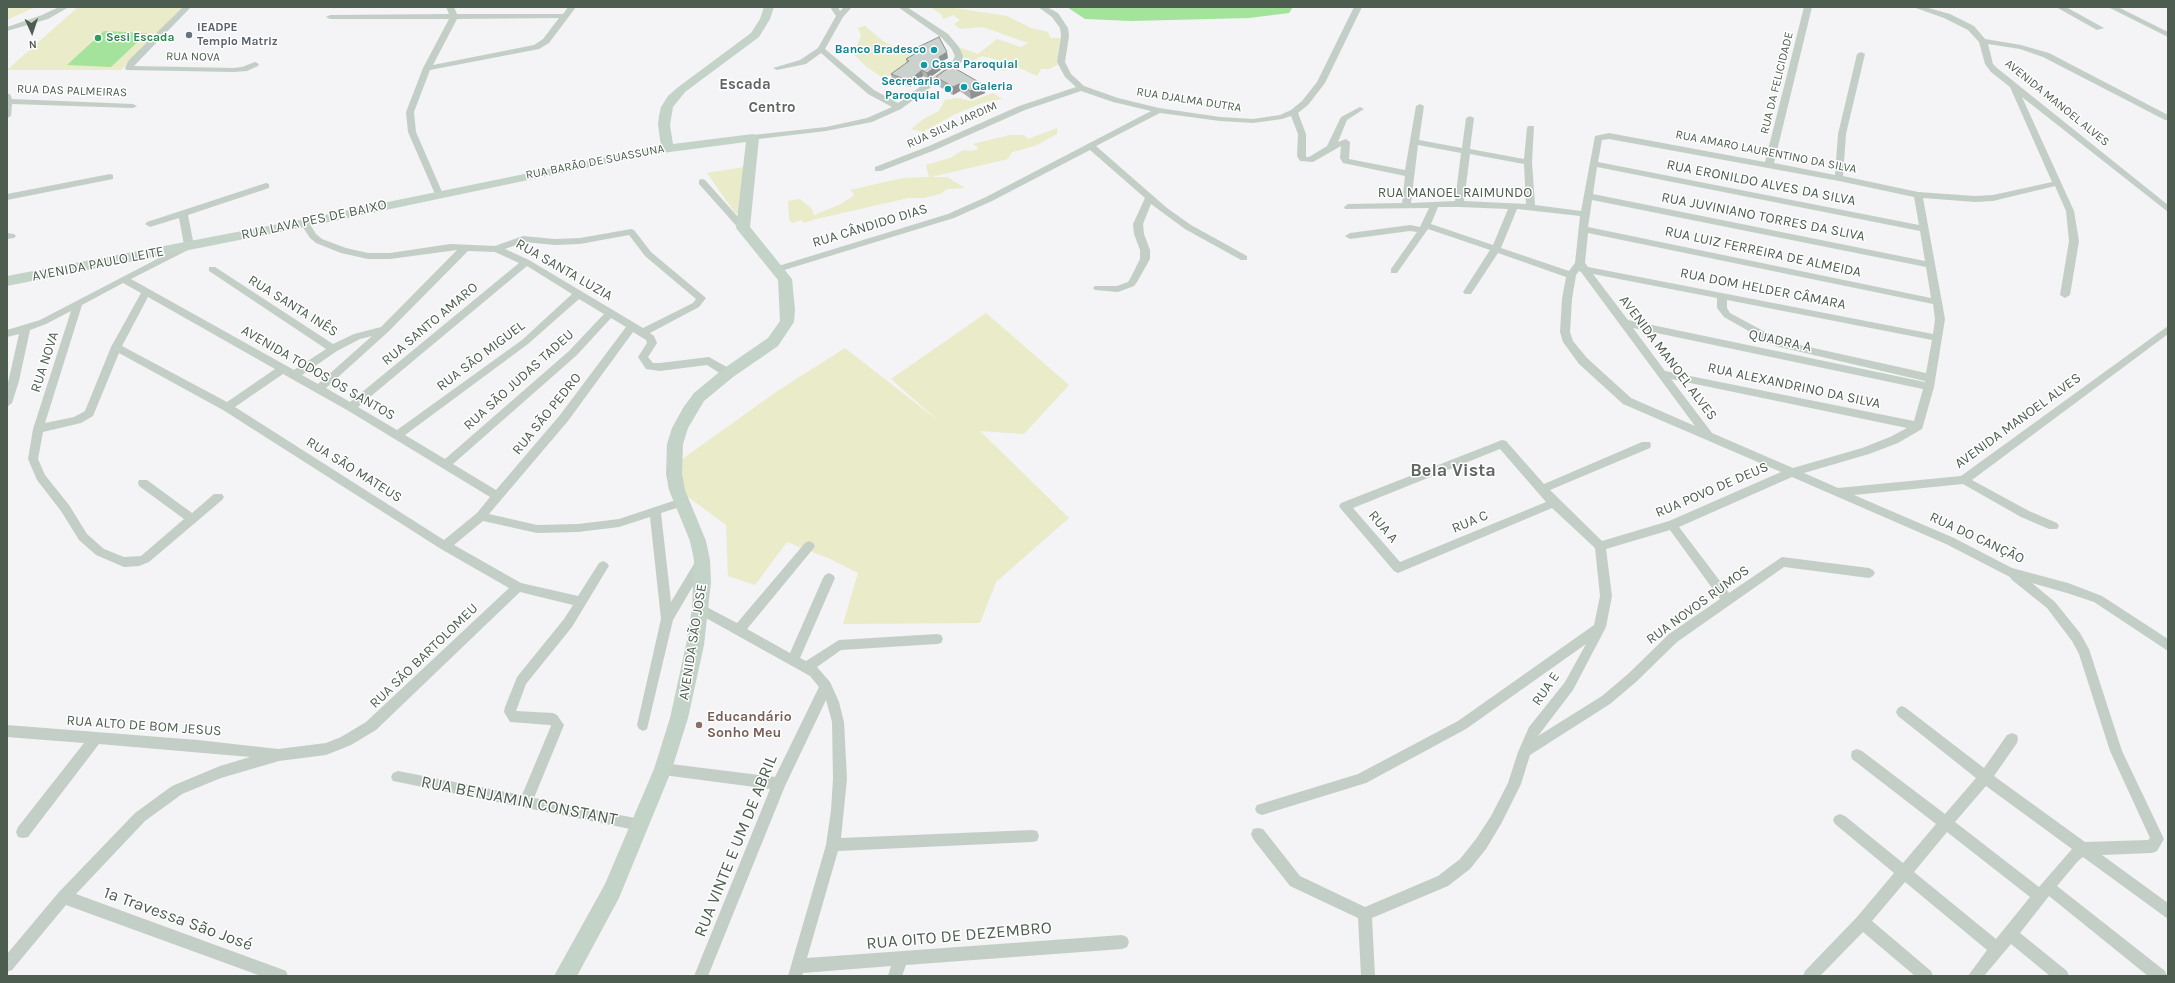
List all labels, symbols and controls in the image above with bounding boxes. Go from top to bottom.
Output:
north arrow [12,12,52,52]
place label: IEADPE Templo Matriz [197,21,278,49]
marker: IEADPE Templo Matriz [184,30,194,40]
street label: RUA DA FELICIDADE [1757,30,1797,136]
place label: Sesi Escada [106,31,174,45]
marker: Sesi Escada [93,33,103,43]
text: N [28,38,37,51]
place label: Banco Bradesco [835,43,926,57]
marker: Banco Bradesco [929,45,939,55]
street label: RUA NOVA [166,49,220,65]
street label: AVENIDA MANOEL ALVES [2002,56,2112,150]
place label: Casa Paroquial [932,58,1018,72]
marker: Casa Paroquial [919,60,929,70]
place label: Secretaria Paroquial [881,75,940,103]
district label: Escada [719,76,771,94]
place label: Galeria [972,80,1013,94]
street label: RUA DAS PALMEIRAS [17,82,127,100]
marker: Galeria [959,82,969,92]
marker: Secretaria Paroquial [943,84,953,94]
street label: RUA DJALMA DUTRA [1135,85,1243,115]
district label: Centro [748,99,796,117]
street label: RUA SILVA JARDIM [905,99,999,151]
street label: RUA AMARO LAURENTINO DA SILVA [1674,127,1858,177]
street label: RUA BARÃO DE SUASSUNA [524,141,666,183]
street label: RUA ERONILDO ALVES DA SILVA [1665,156,1857,210]
street label: RUA MANOEL RAIMUNDO [1378,185,1532,201]
street label: RUA JUVINIANO TORRES DA SLIVA [1660,189,1866,245]
street label: RUA LAVA PES DE BAIXO [240,196,388,244]
street label: RUA CÂNDIDO DIAS [810,200,930,252]
street label: RUA LUIZ FERREIRA DE ALMEIDA [1663,223,1863,281]
street label: RUA SANTA LUZIA [513,236,615,304]
street label: AVENIDA PAULO LEITE [31,243,165,285]
street label: RUA DOM HELDER CÂMARA [1679,265,1847,313]
street label: RUA SANTA INÊS [245,272,341,340]
street label: RUA SANTO AMARO [379,279,481,369]
street label: AVENIDA MANOEL ALVES [1616,292,1720,424]
street label: RUA SÃO MIGUEL [433,317,529,395]
street label: AVENIDA TODOS OS SANTOS [238,322,398,424]
street label: RUA SÃO JUDAS TADEU [460,326,578,434]
street label: QUADRA A [1747,326,1813,356]
street label: RUA NOVA [27,329,63,395]
street label: RUA ALEXANDRINO DA SILVA [1706,359,1882,413]
street label: RUA SÃO PEDRO [509,370,585,458]
street label: AVENIDA MANOEL ALVES [1952,370,2084,472]
street label: RUA SÃO MATEUS [303,434,405,506]
street label: RUA POVO DE DEUS [1653,459,1771,521]
district label: Bela Vista [1410,460,1496,482]
street label: RUA A [1365,507,1401,547]
street label: RUA C [1449,507,1491,537]
street label: RUA DO CANÇÃO [1927,509,2027,567]
street label: RUA NOVOS RUMOS [1643,562,1753,648]
street label: AVENIDA SÃO JOSE [676,583,710,701]
street label: RUA SÃO BARTOLOMEU [366,600,482,712]
street label: RUA E [1529,669,1563,709]
place label: Educandário Sonho Meu [707,709,792,742]
street label: RUA ALTO DE BOM JESUS [66,712,222,740]
marker: Educandário Sonho Meu [694,720,704,730]
street label: RUA VINTE E UM DE ABRIL [690,752,782,940]
street label: RUA BENJAMIN CONSTANT [419,772,619,830]
street label: 1ª Travessa São José [101,883,255,955]
street label: RUA OITO DE DEZEMBRO [865,918,1053,954]

